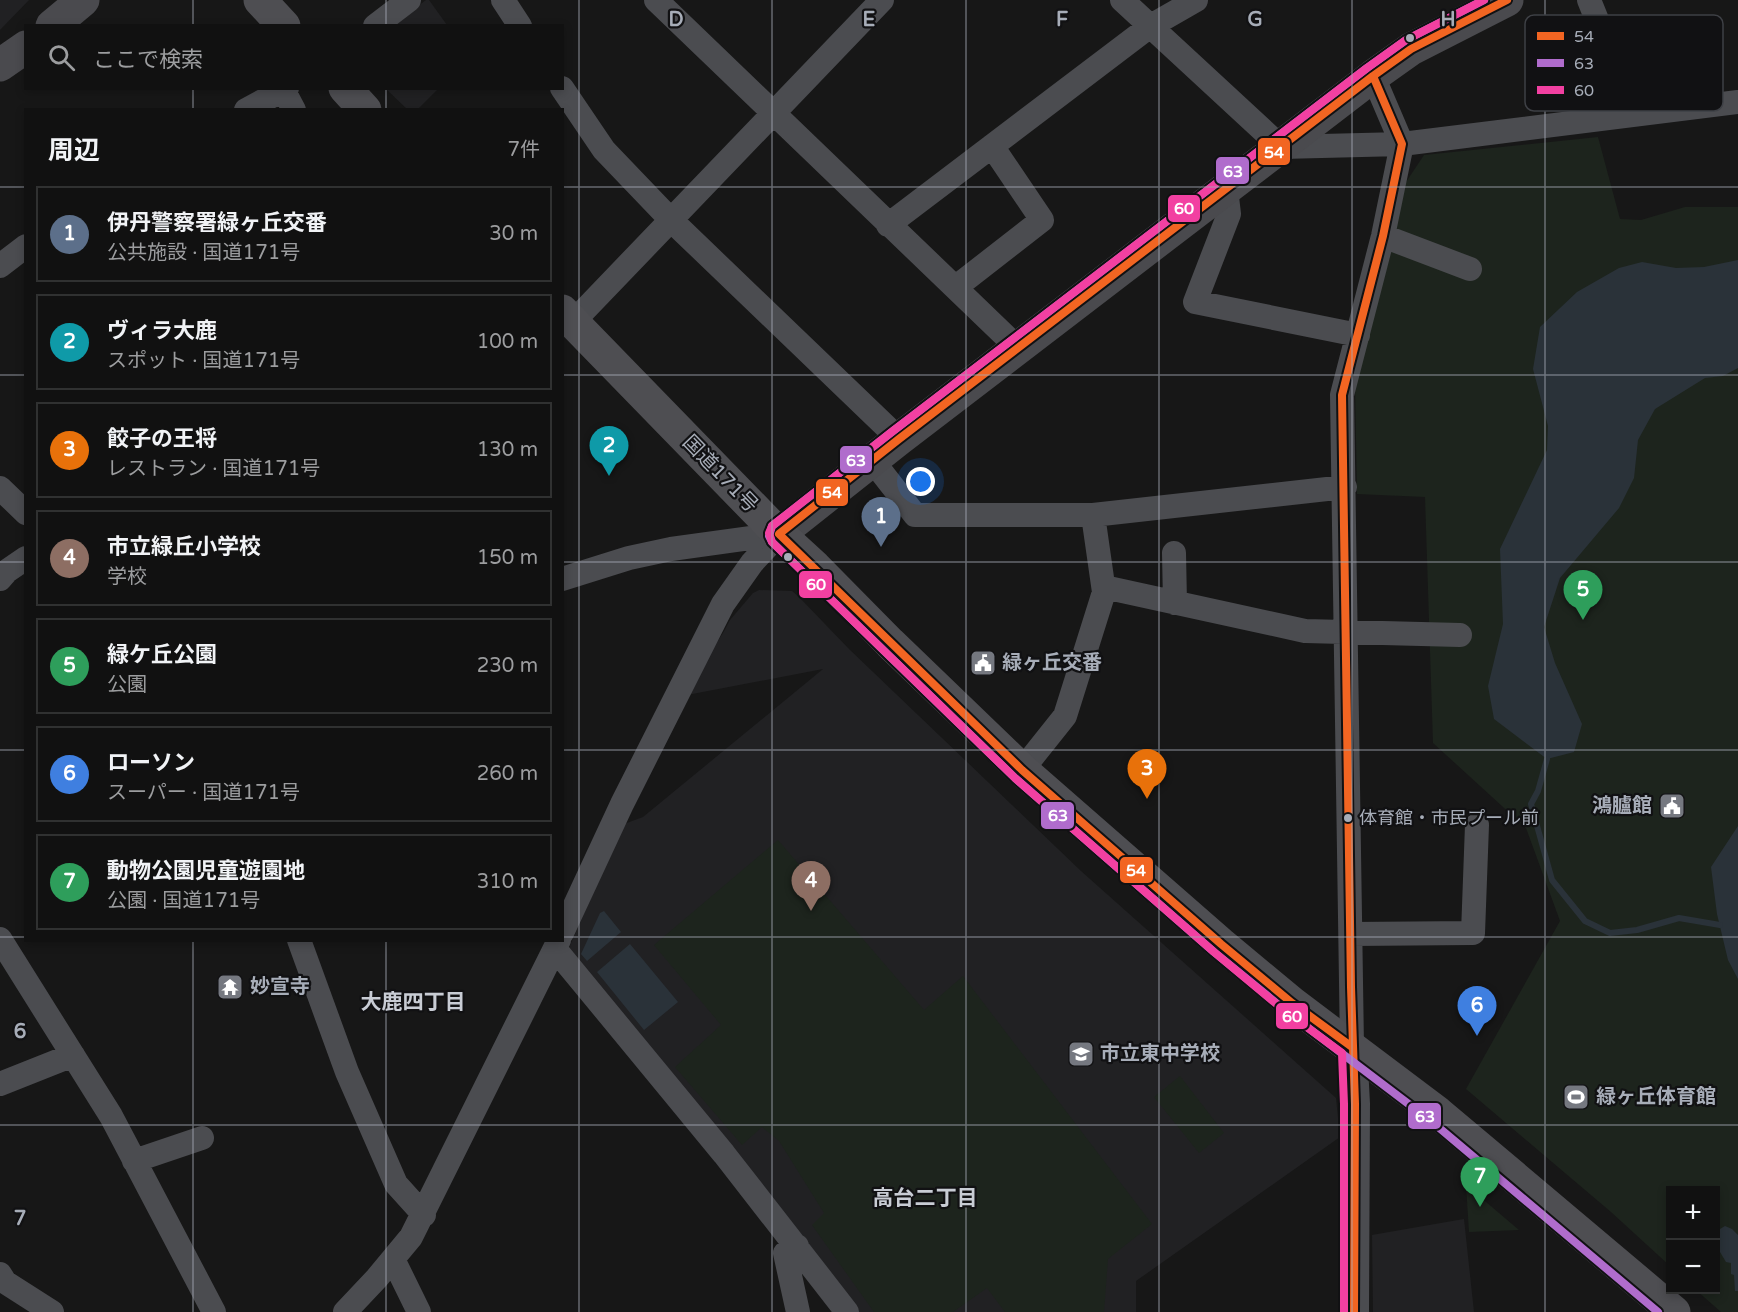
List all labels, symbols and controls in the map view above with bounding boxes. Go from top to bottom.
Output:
text: D [668,8,684,32]
text: E [863,8,876,32]
text: F [1056,8,1068,32]
text: G [1247,8,1263,32]
text: H [1440,8,1456,32]
legend [1525,15,1723,111]
search box [24,24,564,90]
text: 54 [1574,27,1594,47]
unlabelled marker [1404,32,1416,44]
icon: search [45,41,78,74]
text: ここで検索 [93,47,203,73]
text: 63 [1574,54,1594,74]
text: 60 [1574,81,1594,101]
text: 周辺 [48,135,100,166]
line badge: 54 [1257,137,1291,166]
text: 7件 [507,138,540,162]
text: 54 [1264,143,1284,163]
line badge: 63 [1215,156,1250,185]
text: 63 [1223,162,1243,182]
line badge: 60 [1167,194,1201,223]
text: 60 [1174,199,1194,219]
text: 伊丹警察署緑ヶ丘交番 [107,210,327,236]
text: 1 [63,222,76,246]
text: 30 m [489,222,538,246]
text: 公共施設 · 国道171号 [107,241,300,265]
text: ヴィラ大鹿 [107,318,217,344]
text: 2 [63,330,76,354]
text: 100 m [477,330,538,354]
text: スポット · 国道171号 [107,349,300,373]
text: 餃子の王将 [107,426,217,452]
pin: 2 [590,426,628,476]
street label: 国道171号 [677,431,763,517]
text: 3 [63,438,76,462]
text: 130 m [477,438,538,462]
line badge: 63 [839,445,873,474]
text: 63 [846,451,866,471]
text: レストラン · 国道171号 [107,457,320,481]
your location [906,467,935,496]
line badge: 54 [815,478,849,507]
text: 54 [822,483,842,503]
pin: 1 [862,498,900,547]
text: 市立緑丘小学校 [107,534,261,560]
text: 4 [63,546,76,570]
text: 150 m [477,546,538,570]
unlabelled marker [782,551,794,563]
text: 学校 [107,565,147,589]
line badge: 60 [798,570,833,599]
pin: 5 [1564,570,1602,620]
text: 60 [806,575,826,595]
text: 緑ケ丘公園 [107,642,217,668]
public building icon: 緑ヶ丘交番 [968,648,998,678]
place label: 緑ヶ丘交番 [1002,651,1102,675]
text: 5 [63,654,76,678]
text: 230 m [477,654,538,678]
text: 公園 [107,673,147,697]
text: ローソン [107,750,195,776]
pin: 3 [1128,750,1166,799]
text: 6 [63,762,76,786]
text: 260 m [477,762,538,786]
text: スーパー · 国道171号 [107,781,300,805]
public building icon: 鴻臚館 [1657,791,1687,821]
place label: 鴻臚館 [1592,794,1652,818]
line badge: 63 [1040,801,1075,830]
text: 63 [1048,806,1068,826]
place label: 体育館・市民プール前 [1359,807,1539,829]
marker: 体育館・市民プール前 [1342,812,1354,824]
line badge: 54 [1119,856,1154,884]
text: 動物公園児童遊園地 [107,858,305,884]
text: 54 [1126,861,1146,881]
pin: 4 [792,862,830,911]
text: 7 [63,870,76,894]
text: 310 m [477,870,538,894]
text: 公園 · 国道171号 [107,889,260,913]
temple icon: 妙宣寺 [215,972,245,1002]
place label: 妙宣寺 [250,975,310,999]
pin: 6 [1458,986,1496,1036]
district label: 大鹿四丁目 [361,990,466,1015]
line badge: 60 [1275,1002,1309,1030]
text: 60 [1282,1007,1302,1027]
text: 6 [14,1020,26,1044]
school or university icon: 市立東中学校 [1066,1039,1096,1069]
place label: 市立東中学校 [1100,1042,1220,1066]
sports icon: 緑ヶ丘体育館 [1561,1082,1591,1112]
place label: 緑ヶ丘体育館 [1596,1085,1716,1109]
line badge: 63 [1407,1102,1442,1130]
text: 63 [1415,1107,1435,1127]
pin: 7 [1460,1158,1500,1207]
district label: 高台二丁目 [873,1186,978,1211]
map controls [1666,1186,1720,1294]
button: + [1666,1186,1720,1240]
text: 7 [14,1207,26,1231]
button: − [1666,1240,1720,1294]

